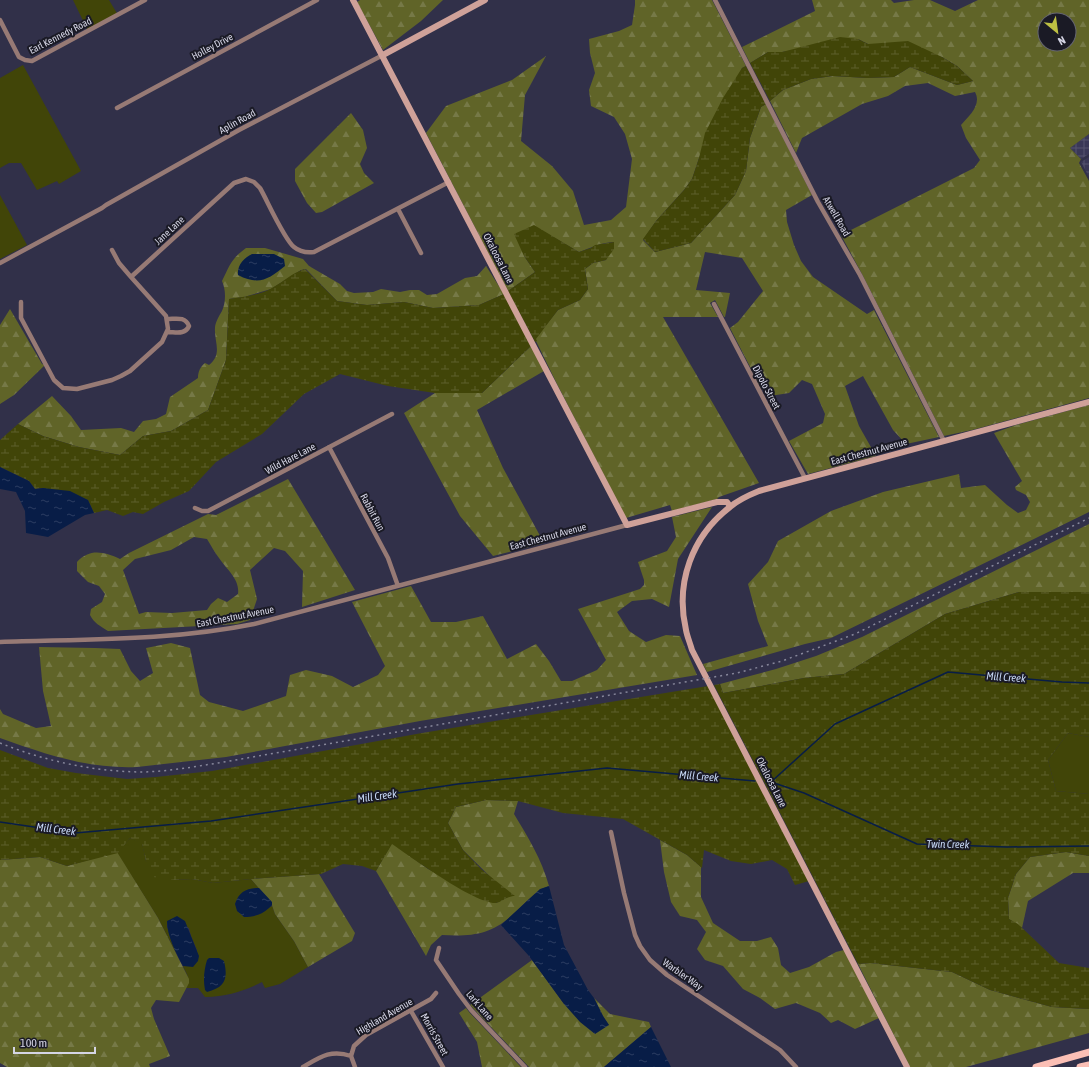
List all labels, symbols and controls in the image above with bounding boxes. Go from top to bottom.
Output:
north arrow [1037,12,1077,52]
street label: Earl Kennedy Road [27,15,94,56]
street label: Holley Drive [190,31,235,62]
text: N [1056,34,1068,48]
street label: Aplin Road [217,107,258,136]
street label: Atwell Road [821,194,852,238]
street label: Jane Lane [152,214,187,247]
street label: Okaloosa Lane [481,232,516,285]
street label: Dipolo Street [750,364,783,411]
street label: East Chestnut Avenue [830,436,909,467]
street label: Wild Hare Lane [263,440,318,476]
street label: Rabbit Run [358,492,387,533]
street label: East Chestnut Avenue [509,521,588,552]
street label: East Chestnut Avenue [195,604,275,629]
water label: Mill Creek [986,670,1026,684]
street label: Okaloosa Lane [754,756,789,809]
water label: Mill Creek [679,768,719,784]
water label: Mill Creek [356,787,398,805]
water label: Mill Creek [36,821,77,837]
water label: Twin Creek [926,838,970,850]
street label: Warbler Way [661,957,705,992]
street label: Lark Lane [464,988,496,1023]
street label: Highland Avenue [354,996,415,1037]
street label: Morris Street [418,1011,451,1057]
scale bar [14,1029,95,1055]
text: 100 m [20,1036,47,1050]

